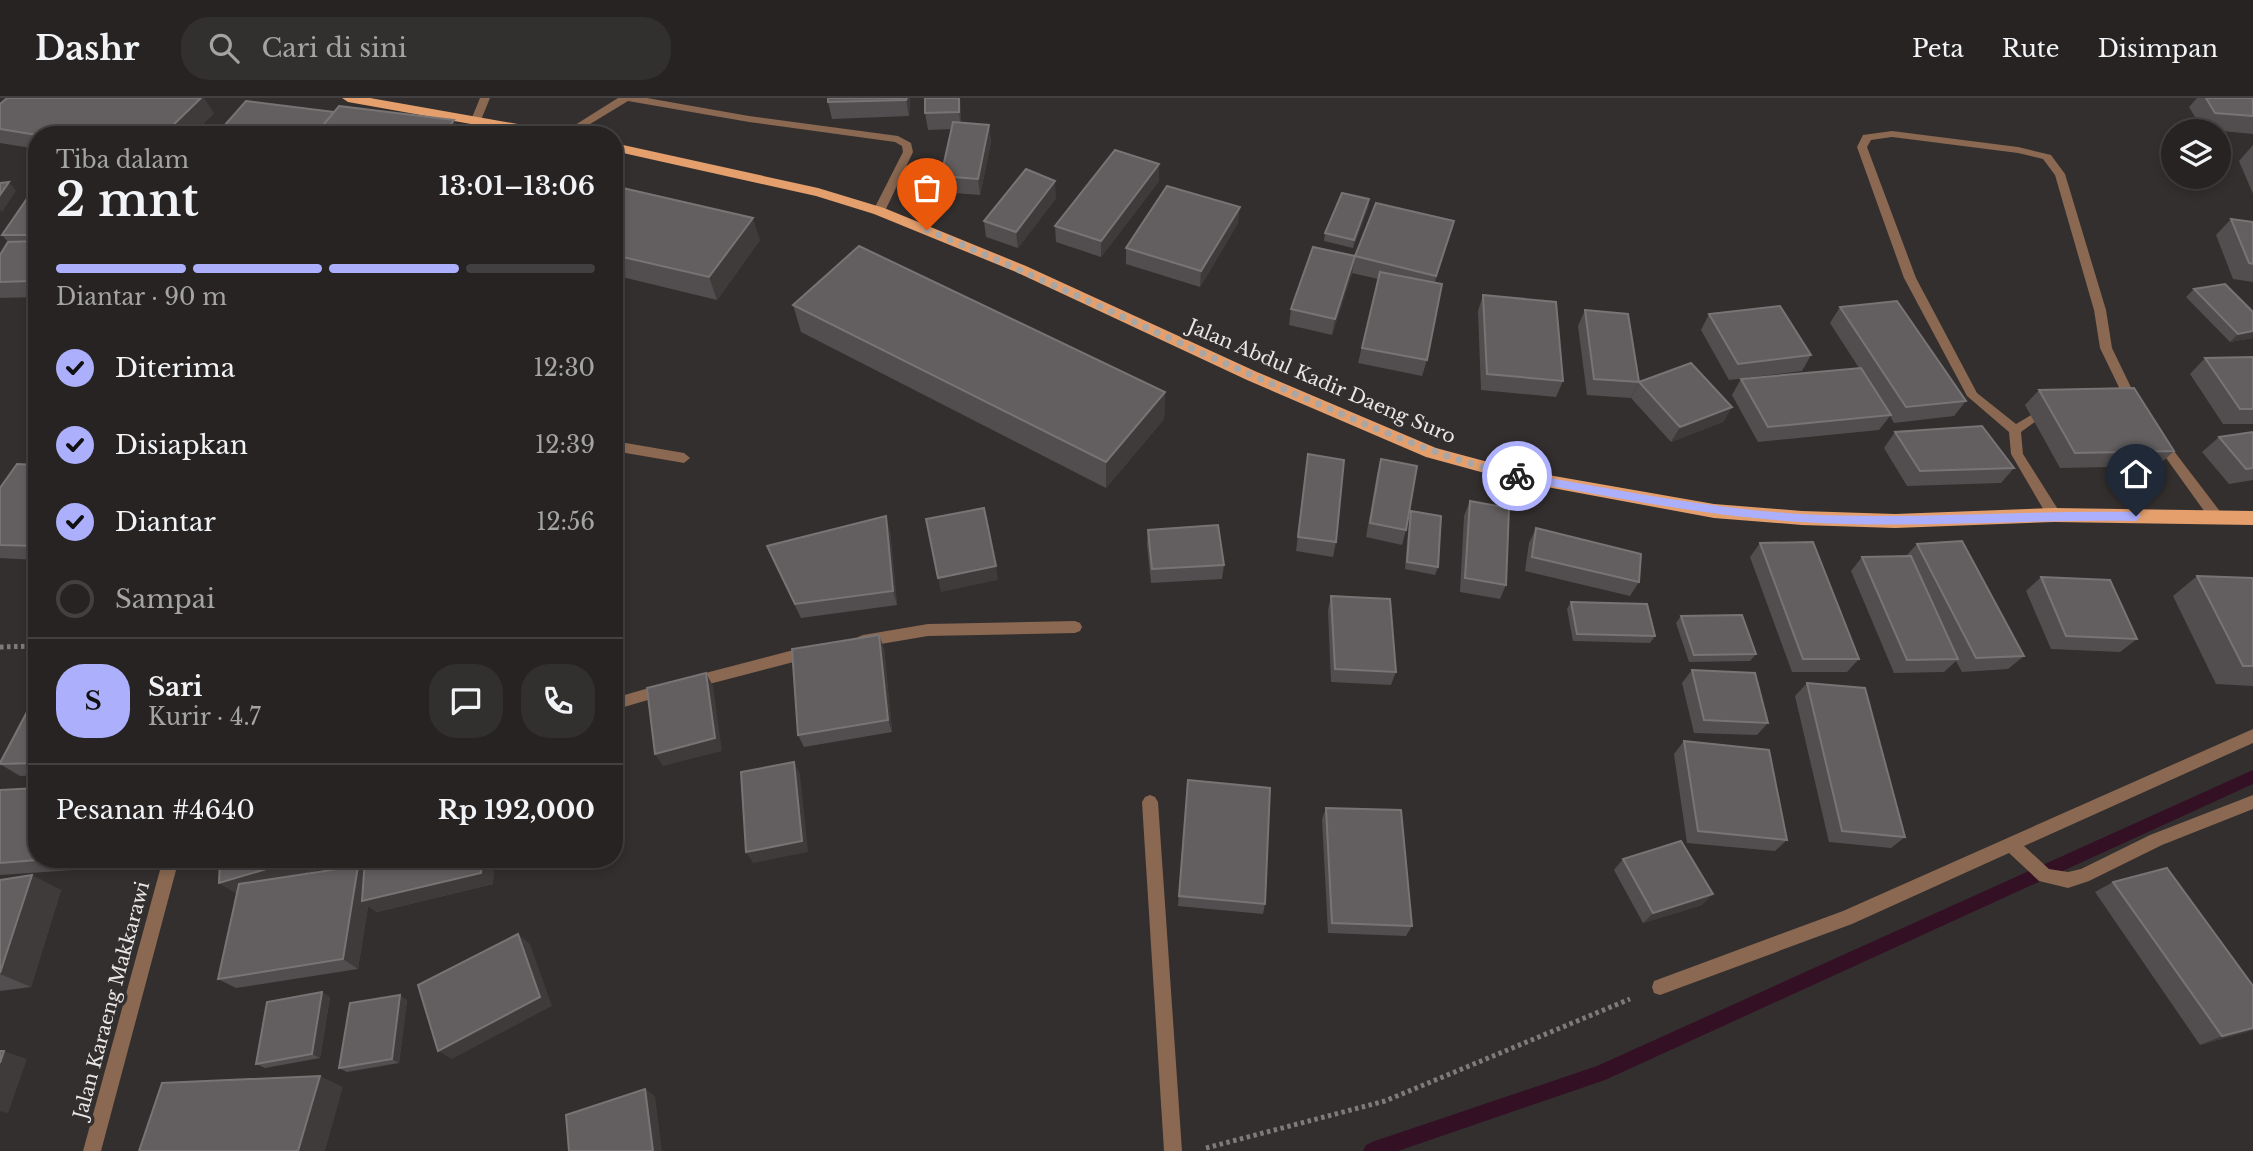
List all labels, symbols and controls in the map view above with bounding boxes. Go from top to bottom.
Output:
search box [181,17,671,80]
text: Dashr [35,28,139,69]
icon: search [205,29,243,67]
text: Cari di sini [261,32,407,64]
text: Peta [1912,34,1964,63]
text: Rute [2002,34,2060,63]
text: Disimpan [2098,34,2218,63]
map controls [2161,119,2231,189]
button: layers [2161,119,2231,189]
text: Tiba dalam [56,146,189,174]
pin [897,158,957,230]
icon: bag [908,169,946,207]
text: 13:01–13:06 [438,170,595,202]
text: 2 mnt [56,171,199,228]
text: Diantar · 90 m [56,283,227,311]
street label: Jalan Abdul Kadir Daeng Suro [1182,313,1459,448]
icon: check [56,349,94,387]
text: Diterima [115,352,235,384]
text: 12:30 [533,354,595,382]
icon: check [56,426,94,464]
text: Disiapkan [115,429,248,461]
text: 12:39 [535,431,595,459]
courier [1482,441,1552,511]
pin [2106,444,2166,516]
icon: home [2117,455,2155,493]
icon: bike [1498,457,1536,495]
icon: check [56,503,94,541]
text: Diantar [115,506,216,538]
text: 12:56 [536,508,595,536]
text: Sampai [115,583,215,615]
button: chat [429,664,503,738]
button: phone [521,664,595,738]
text: Sari [148,671,203,703]
text: S [84,685,102,717]
text: Kurir · 4.7 [148,703,261,731]
text: Pesanan #4640 [56,794,255,826]
text: Rp 192,000 [438,794,595,826]
street label: Jalan Karaeng Makkarawi [68,878,154,1124]

